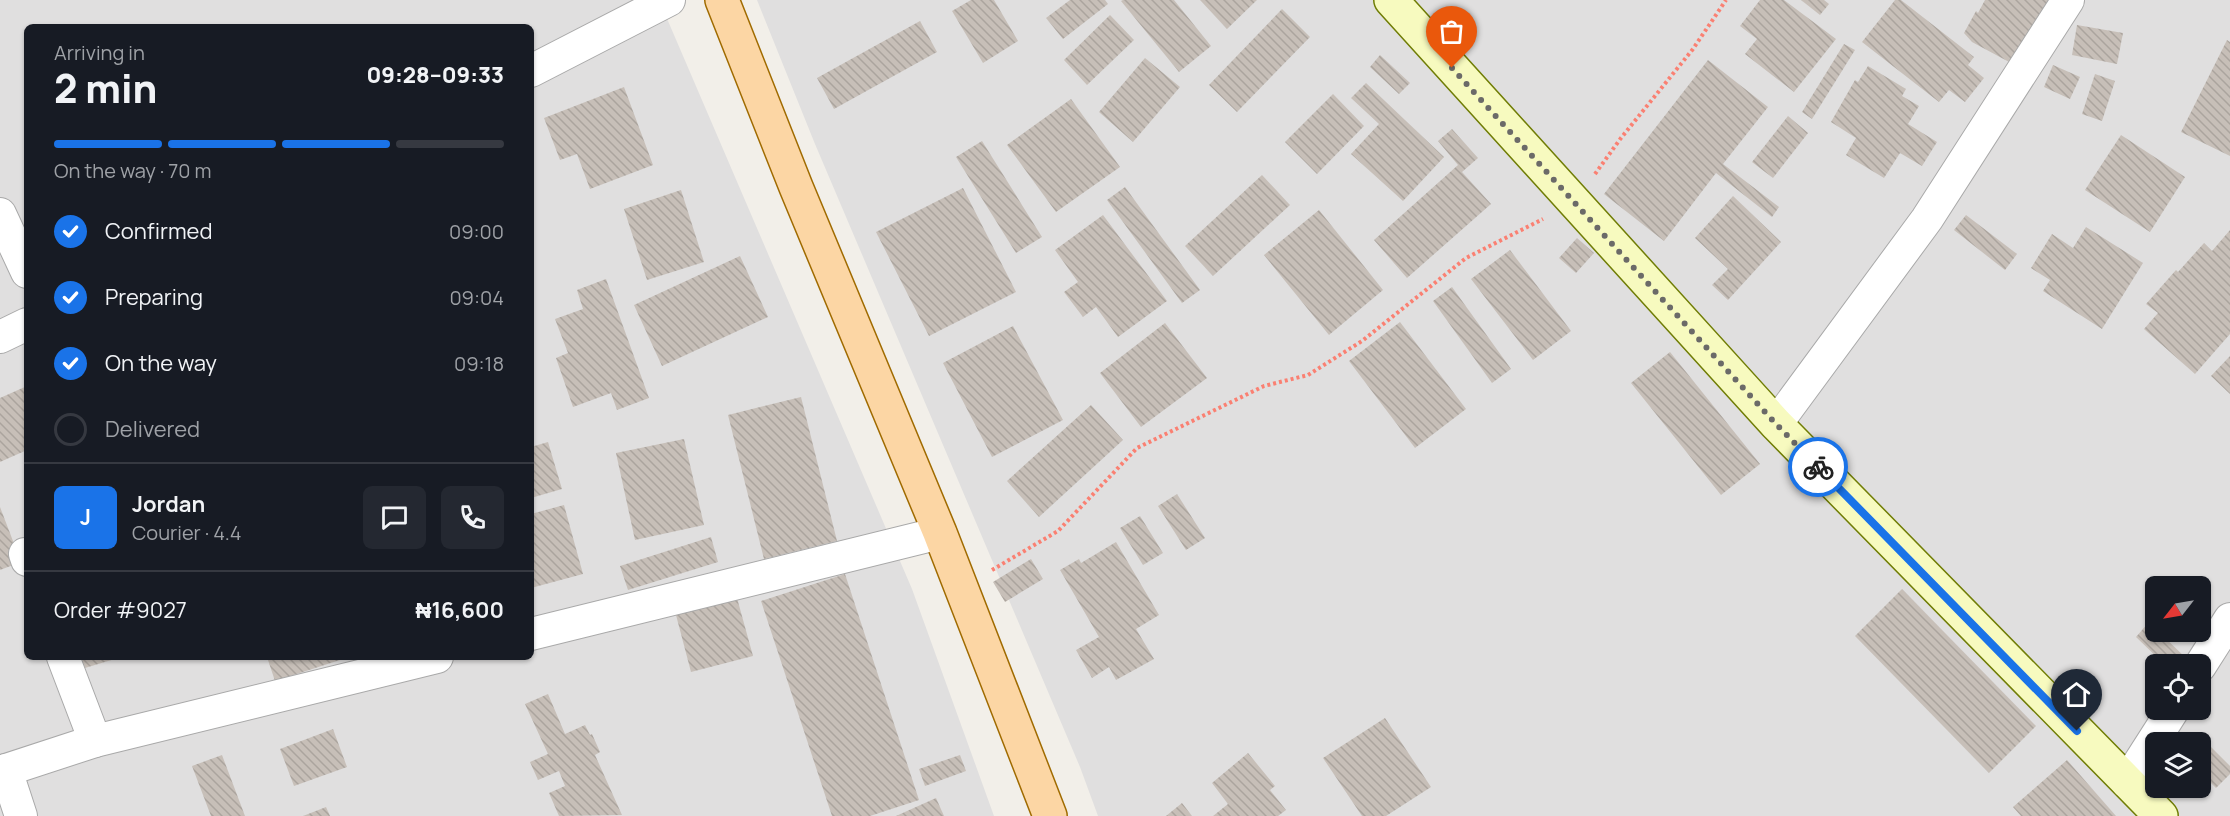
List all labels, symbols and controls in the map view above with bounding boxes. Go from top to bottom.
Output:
pin [1426,6,1477,68]
icon: bag [1435,15,1468,48]
text: Arriving in [54,39,145,66]
text: 09:28–09:33 [366,60,504,90]
text: 2 min [54,61,157,115]
text: On the way · 70 m [54,157,211,184]
icon: check [54,215,87,248]
text: Confirmed [105,216,213,246]
text: 09:00 [449,218,504,245]
icon: check [54,281,87,314]
text: Preparing [105,282,203,312]
text: 09:04 [449,284,504,311]
icon: check [54,347,87,380]
text: On the way [105,348,217,378]
text: 09:18 [454,350,504,377]
text: Delivered [105,414,200,444]
courier [1788,437,1848,497]
icon: bike [1802,451,1835,484]
button: chat [363,486,426,549]
button: phone [441,486,504,549]
text: Jordan [132,489,205,519]
text: J [80,502,91,532]
text: Courier · 4.4 [132,519,242,546]
north arrow [2145,576,2211,642]
map controls [2145,576,2211,798]
text: Order #9027 [54,595,187,625]
text: ₦16,600 [416,595,504,625]
button: locate [2145,654,2211,720]
pin [2051,669,2102,731]
icon: home [2060,678,2093,711]
button: layers [2145,732,2211,798]

